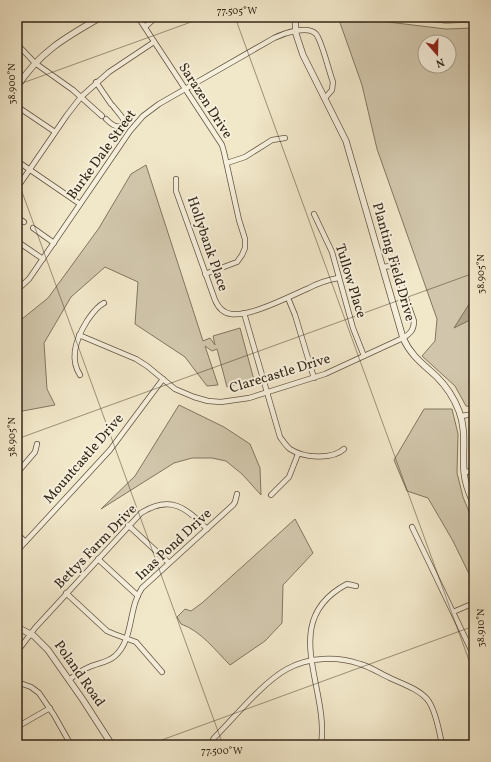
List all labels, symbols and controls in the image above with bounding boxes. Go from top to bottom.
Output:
text: 77.505°W [217,4,257,18]
north arrow [417,34,457,74]
text: N [434,54,446,70]
street label: Sarazen Drive [173,60,237,143]
text: 38.900°N [5,63,19,105]
street label: Burke Dale Street [63,106,141,204]
street label: Hollybank Place [182,194,232,294]
street label: Planting Field Drive [367,201,419,324]
street label: Tullow Place [330,242,370,321]
text: 38.905°N [474,254,488,294]
street label: Clarecastle Drive [227,349,333,398]
street label: Mountcastle Drive [40,410,129,508]
text: 38.905°N [5,417,19,457]
street label: Bettys Farm Drive [51,500,142,593]
street label: Inas Pond Drive [132,505,216,585]
text: 38.910°N [474,608,488,647]
street label: Poland Road [49,637,109,711]
text: 77.500°W [201,744,243,758]

